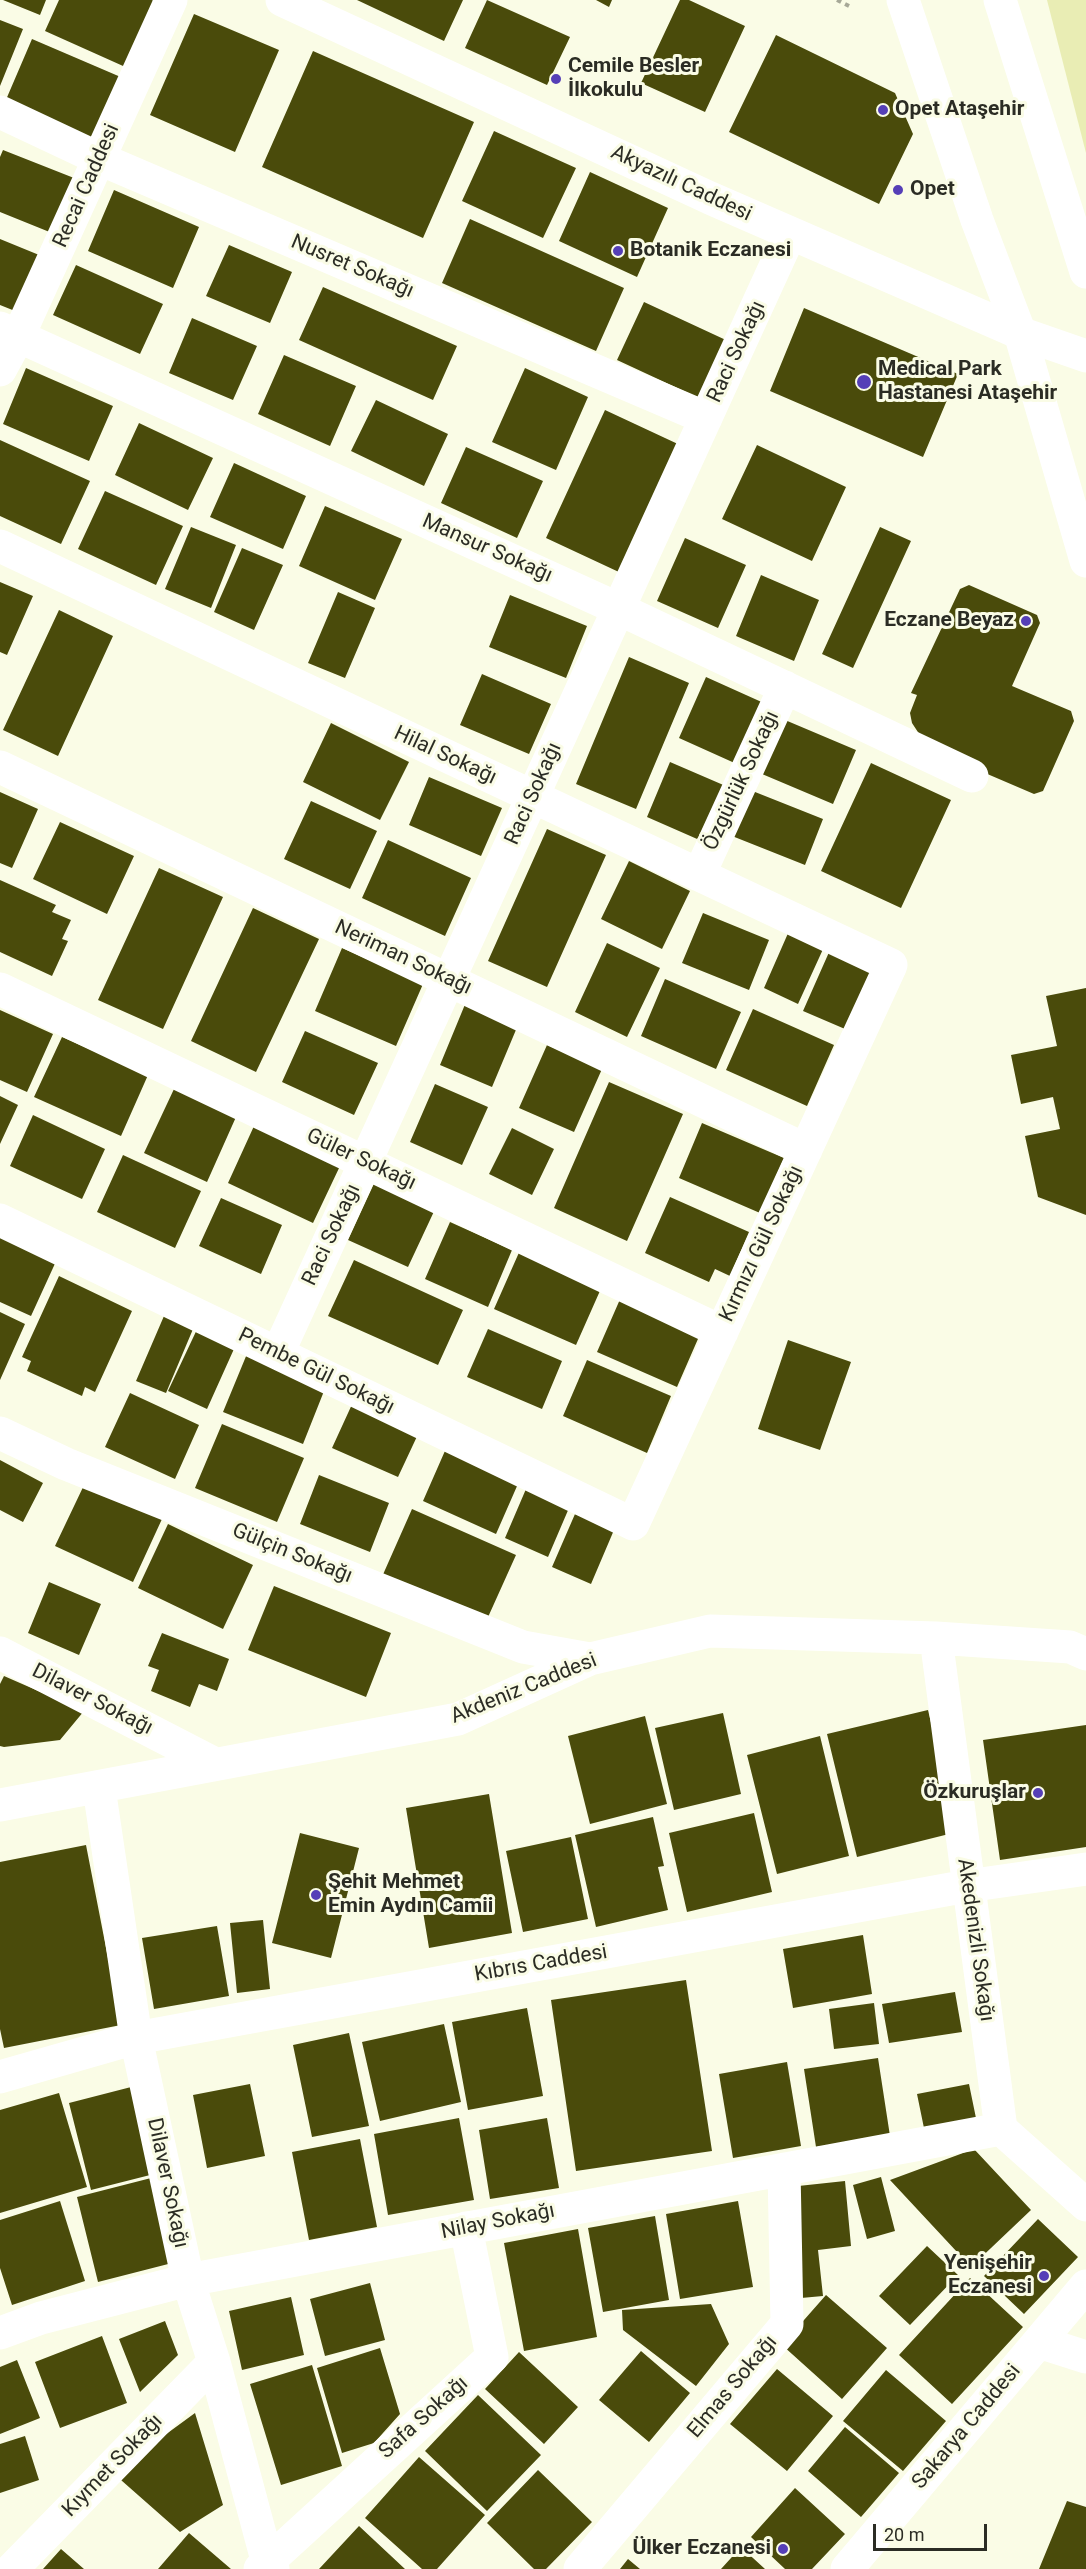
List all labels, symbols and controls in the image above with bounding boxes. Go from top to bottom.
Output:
place label: Cemile Besler İlkokulu [568,54,699,104]
marker: Cemile Besler İlkokulu [549,72,563,86]
place label: Opet Ataşehir [895,97,1024,123]
marker: Opet Ataşehir [876,103,890,117]
street label: Recai Caddesi [49,120,125,252]
street label: Akyazılı Caddesi [607,140,755,228]
place label: Opet [910,177,955,203]
marker: Opet [891,183,905,197]
street label: Nusret Sokağı [287,230,417,304]
place label: Botanik Eczanesi [630,238,791,264]
marker: Botanik Eczanesi [611,244,625,258]
street label: Raci Sokağı [703,297,771,407]
place label: Medical Park Hastanesi Ataşehir [878,357,1057,407]
marker: Medical Park Hastanesi Ataşehir [855,373,873,391]
street label: Mansur Sokağı [418,509,556,589]
place label: Eczane Beyaz [884,608,1014,634]
marker: Eczane Beyaz [1019,614,1033,628]
street label: Özgürlük Sokağı [699,707,785,855]
street label: Hilal Sokağı [390,721,500,791]
street label: Raci Sokağı [500,739,568,849]
street label: Neriman Sokağı [330,915,476,1001]
street label: Güler Sokağı [302,1124,420,1196]
street label: Kırmızı Gül Sokağı [715,1162,809,1326]
street label: Raci Sokağı [298,1180,366,1290]
street label: Pembe Gül Sokağı [234,1323,398,1421]
street label: Gülçin Sokağı [228,1518,356,1590]
street label: Akdeniz Caddesi [447,1648,601,1730]
street label: Dilaver Sokağı [27,1659,157,1741]
place label: Özkuruşlar [923,1780,1026,1806]
marker: Özkuruşlar [1031,1786,1045,1800]
street label: Akedenizli Sokağı [951,1857,999,2023]
place label: Şehit Mehmet Emin Aydın Camii [328,1870,493,1920]
marker: Şehit Mehmet Emin Aydın Camii [309,1888,323,1902]
street label: Kıbrıs Caddesi [473,1940,609,1988]
street label: Dilaver Sokağı [141,2116,193,2250]
street label: Nilay Sokağı [439,2199,557,2245]
place label: Yenişehir Eczanesi [944,2251,1032,2301]
marker: Yenişehir Eczanesi [1037,2269,1051,2283]
street label: Elmas Sokağı [683,2330,783,2444]
street label: Sakarya Caddesi [907,2359,1027,2495]
street label: Safa Sokağı [374,2371,474,2465]
street label: Kıymet Sokağı [58,2409,168,2523]
scale bar [876,2512,990,2550]
text: 20 m [884,2524,924,2545]
place label: Ülker Eczanesi [632,2536,771,2562]
marker: Ülker Eczanesi [776,2542,790,2556]

